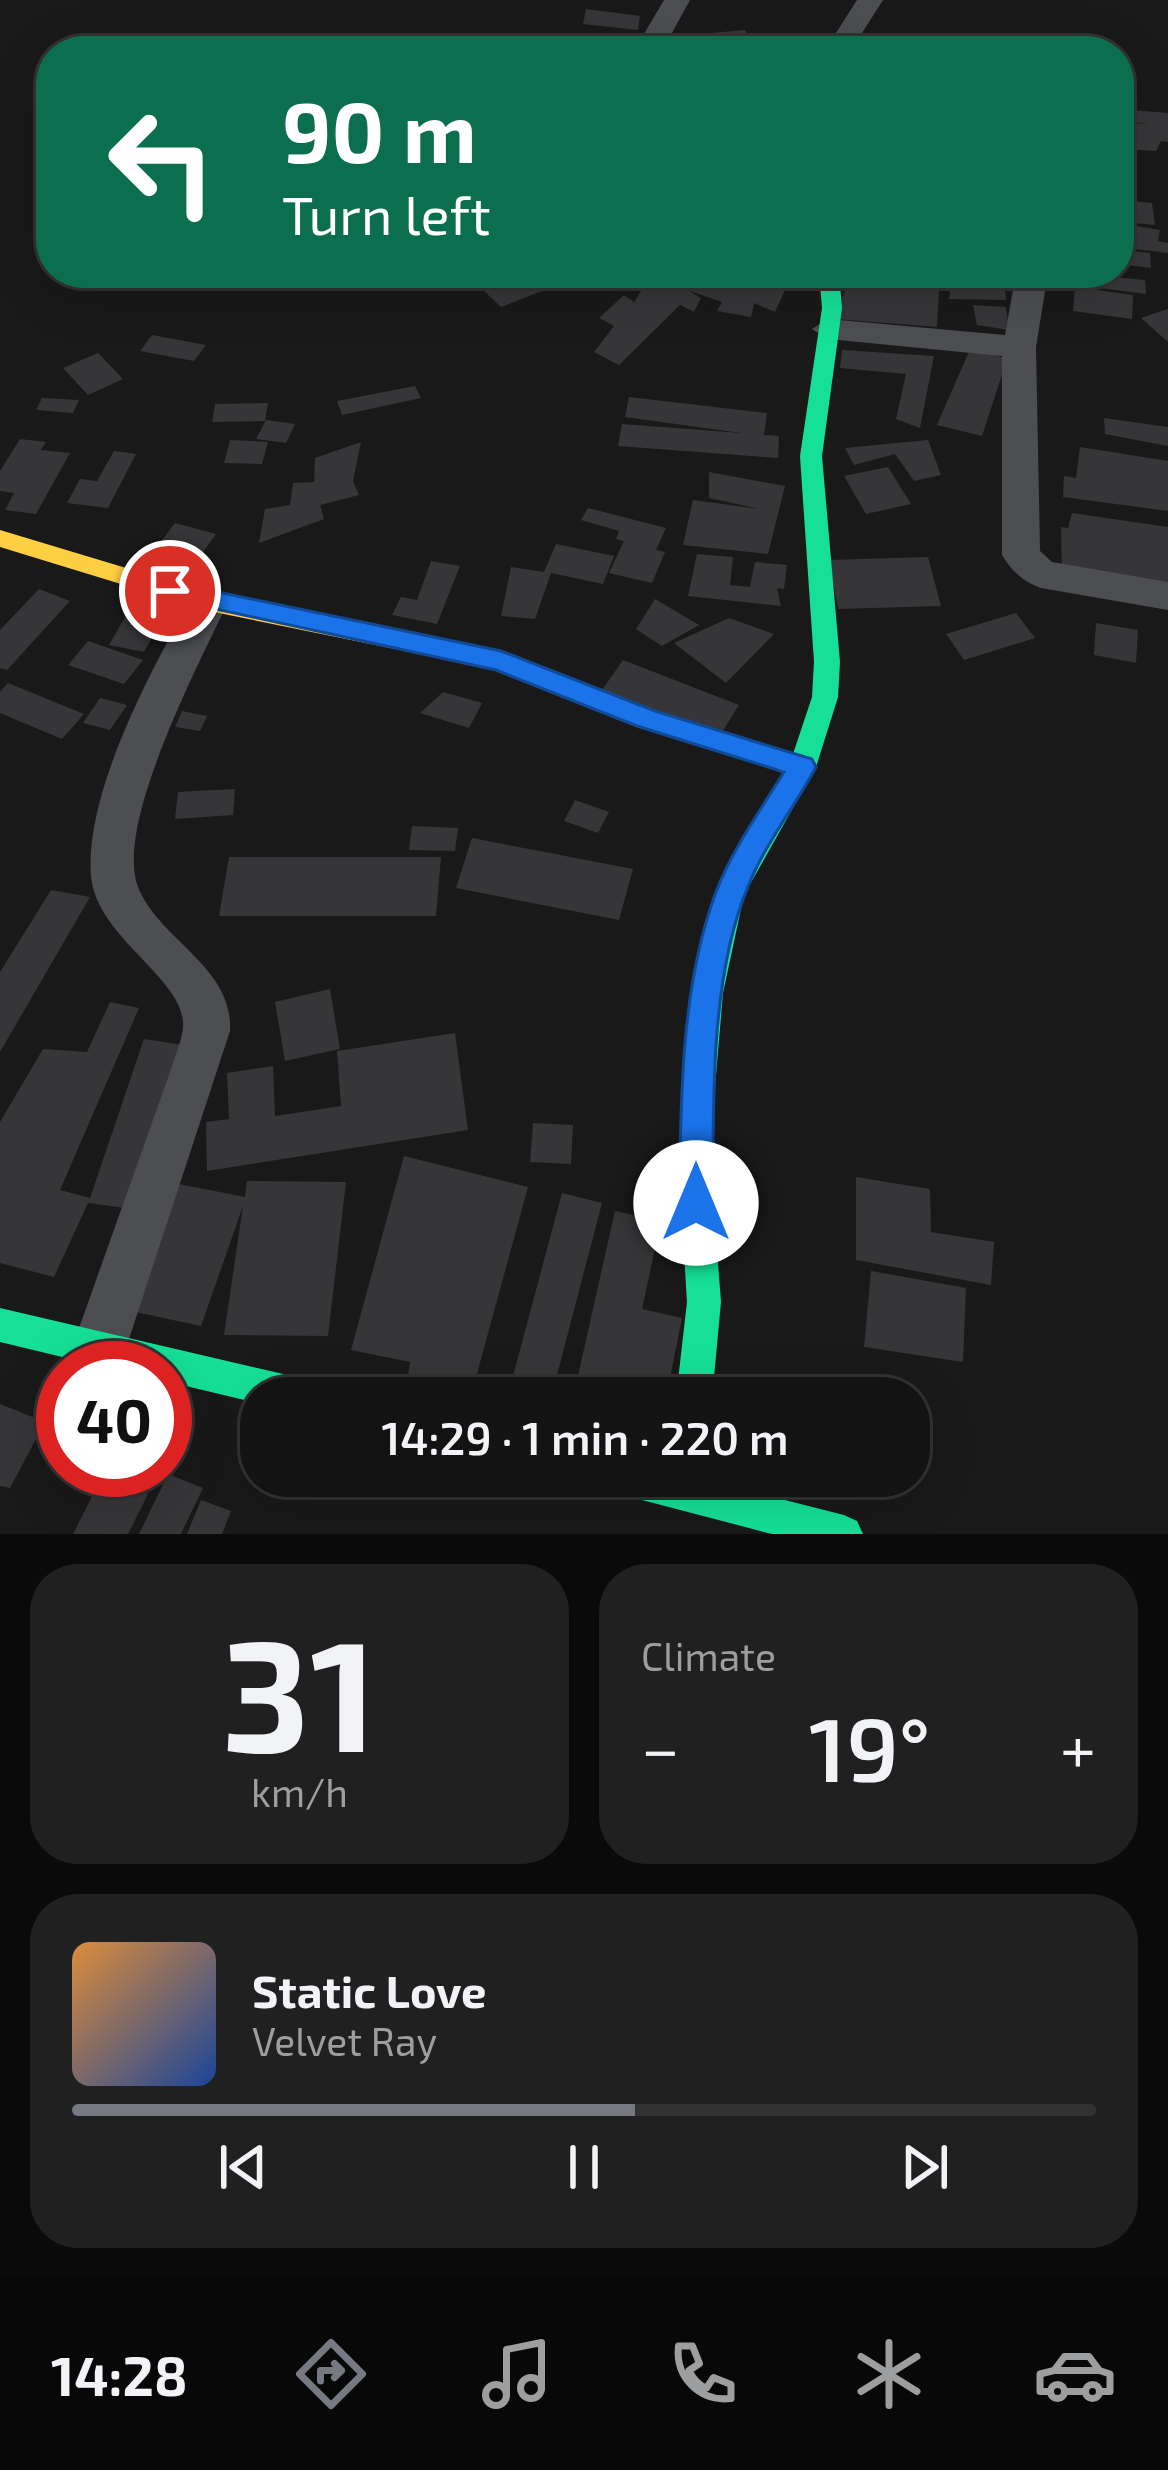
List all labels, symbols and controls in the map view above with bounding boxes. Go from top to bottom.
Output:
text: 90 m [282,79,477,180]
icon: left [84,84,240,240]
text: Turn left [282,181,491,246]
pin [119,540,221,642]
icon: arrive [137,558,203,624]
position arrow [633,1140,759,1266]
speed limit sign: 40 [36,1341,192,1497]
text: 14:29 · 1 min · 220 m [381,1410,789,1464]
text: 31 [222,1596,377,1783]
text: Climate [641,1632,776,1679]
text: 19° [809,1692,930,1800]
text: − [641,1707,680,1786]
text: + [1060,1707,1096,1786]
text: km/h [251,1768,348,1815]
text: Static Love [252,1963,487,2017]
text: Velvet Ray [252,2017,437,2064]
icon: previous [210,2134,276,2200]
icon: pause [551,2134,617,2200]
icon: next [892,2134,958,2200]
icon: directions [289,2332,373,2416]
icon: music [475,2332,559,2416]
icon: phone [661,2332,745,2416]
icon: climate [847,2332,931,2416]
icon: car [1033,2332,1117,2416]
text: 14:28 [51,2342,188,2407]

